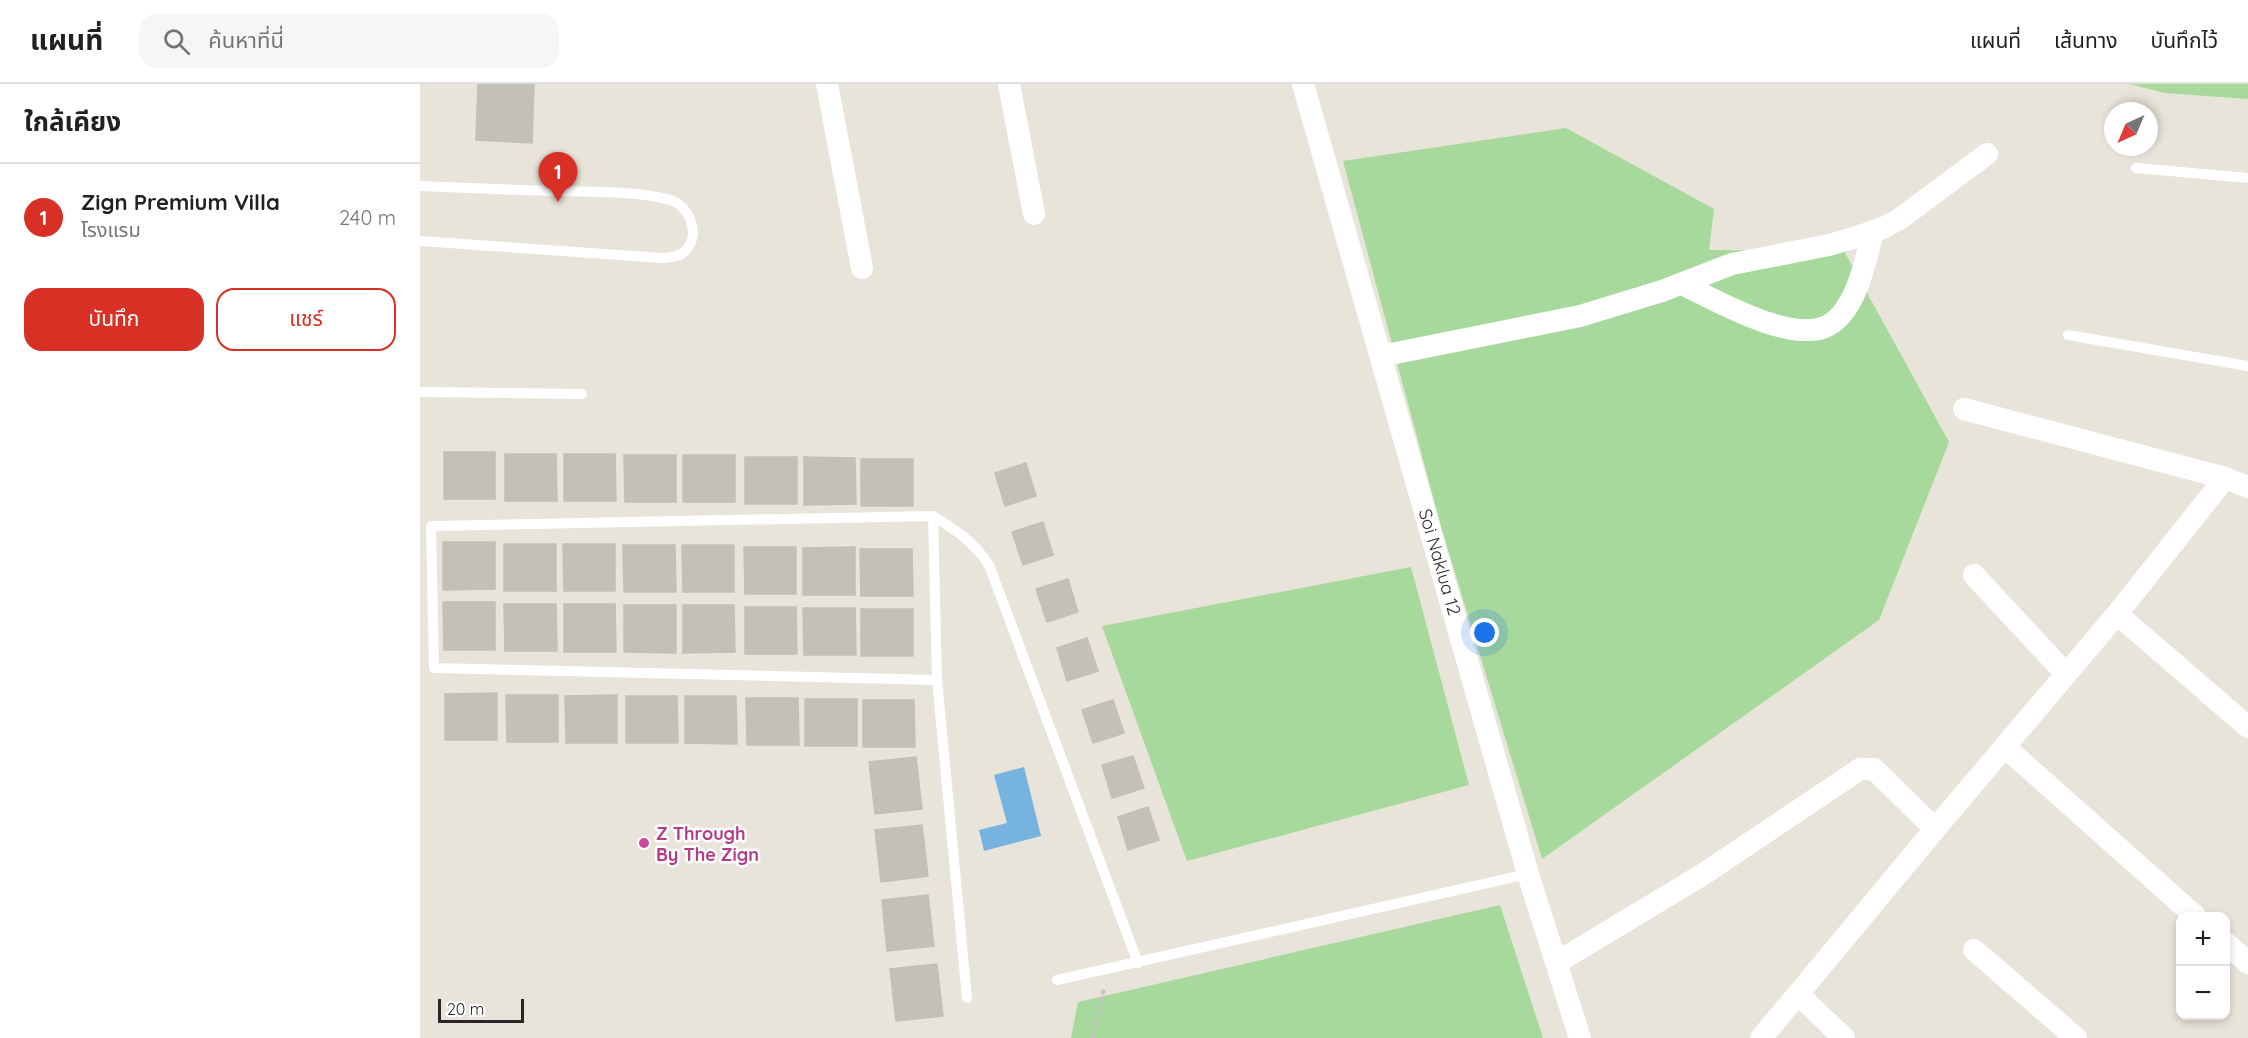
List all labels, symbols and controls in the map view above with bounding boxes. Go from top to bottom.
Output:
search box [139,14,559,68]
text: แผนที่ [30,22,103,57]
icon: search [160,25,193,58]
text: ค้นหาที่นี่ [208,26,284,54]
text: แผนที่ [1970,27,2021,53]
text: เส้นทาง [2054,27,2118,53]
text: บันทึกไว้ [2151,27,2218,53]
north arrow [2104,102,2158,156]
text: ใกล้เคียง [24,105,121,138]
pin: 1 [538,152,578,202]
text: Zign Premium Villa [81,188,280,216]
text: 1 [40,205,47,230]
text: 240 m [339,205,396,230]
text: โรงแรม [81,217,141,242]
button: บันทึก [24,288,204,351]
button: แชร์ [216,288,396,351]
street label: Soi Naklua 12 [1414,506,1466,618]
your location [1470,618,1499,647]
place label: Z Through By The Zign [656,822,759,866]
marker: Z Through By The Zign [637,836,651,850]
map controls [2176,912,2230,1020]
button: + [2176,912,2230,966]
button: − [2176,966,2230,1020]
scale bar [438,996,524,1024]
text: 20 m [447,999,484,1019]

